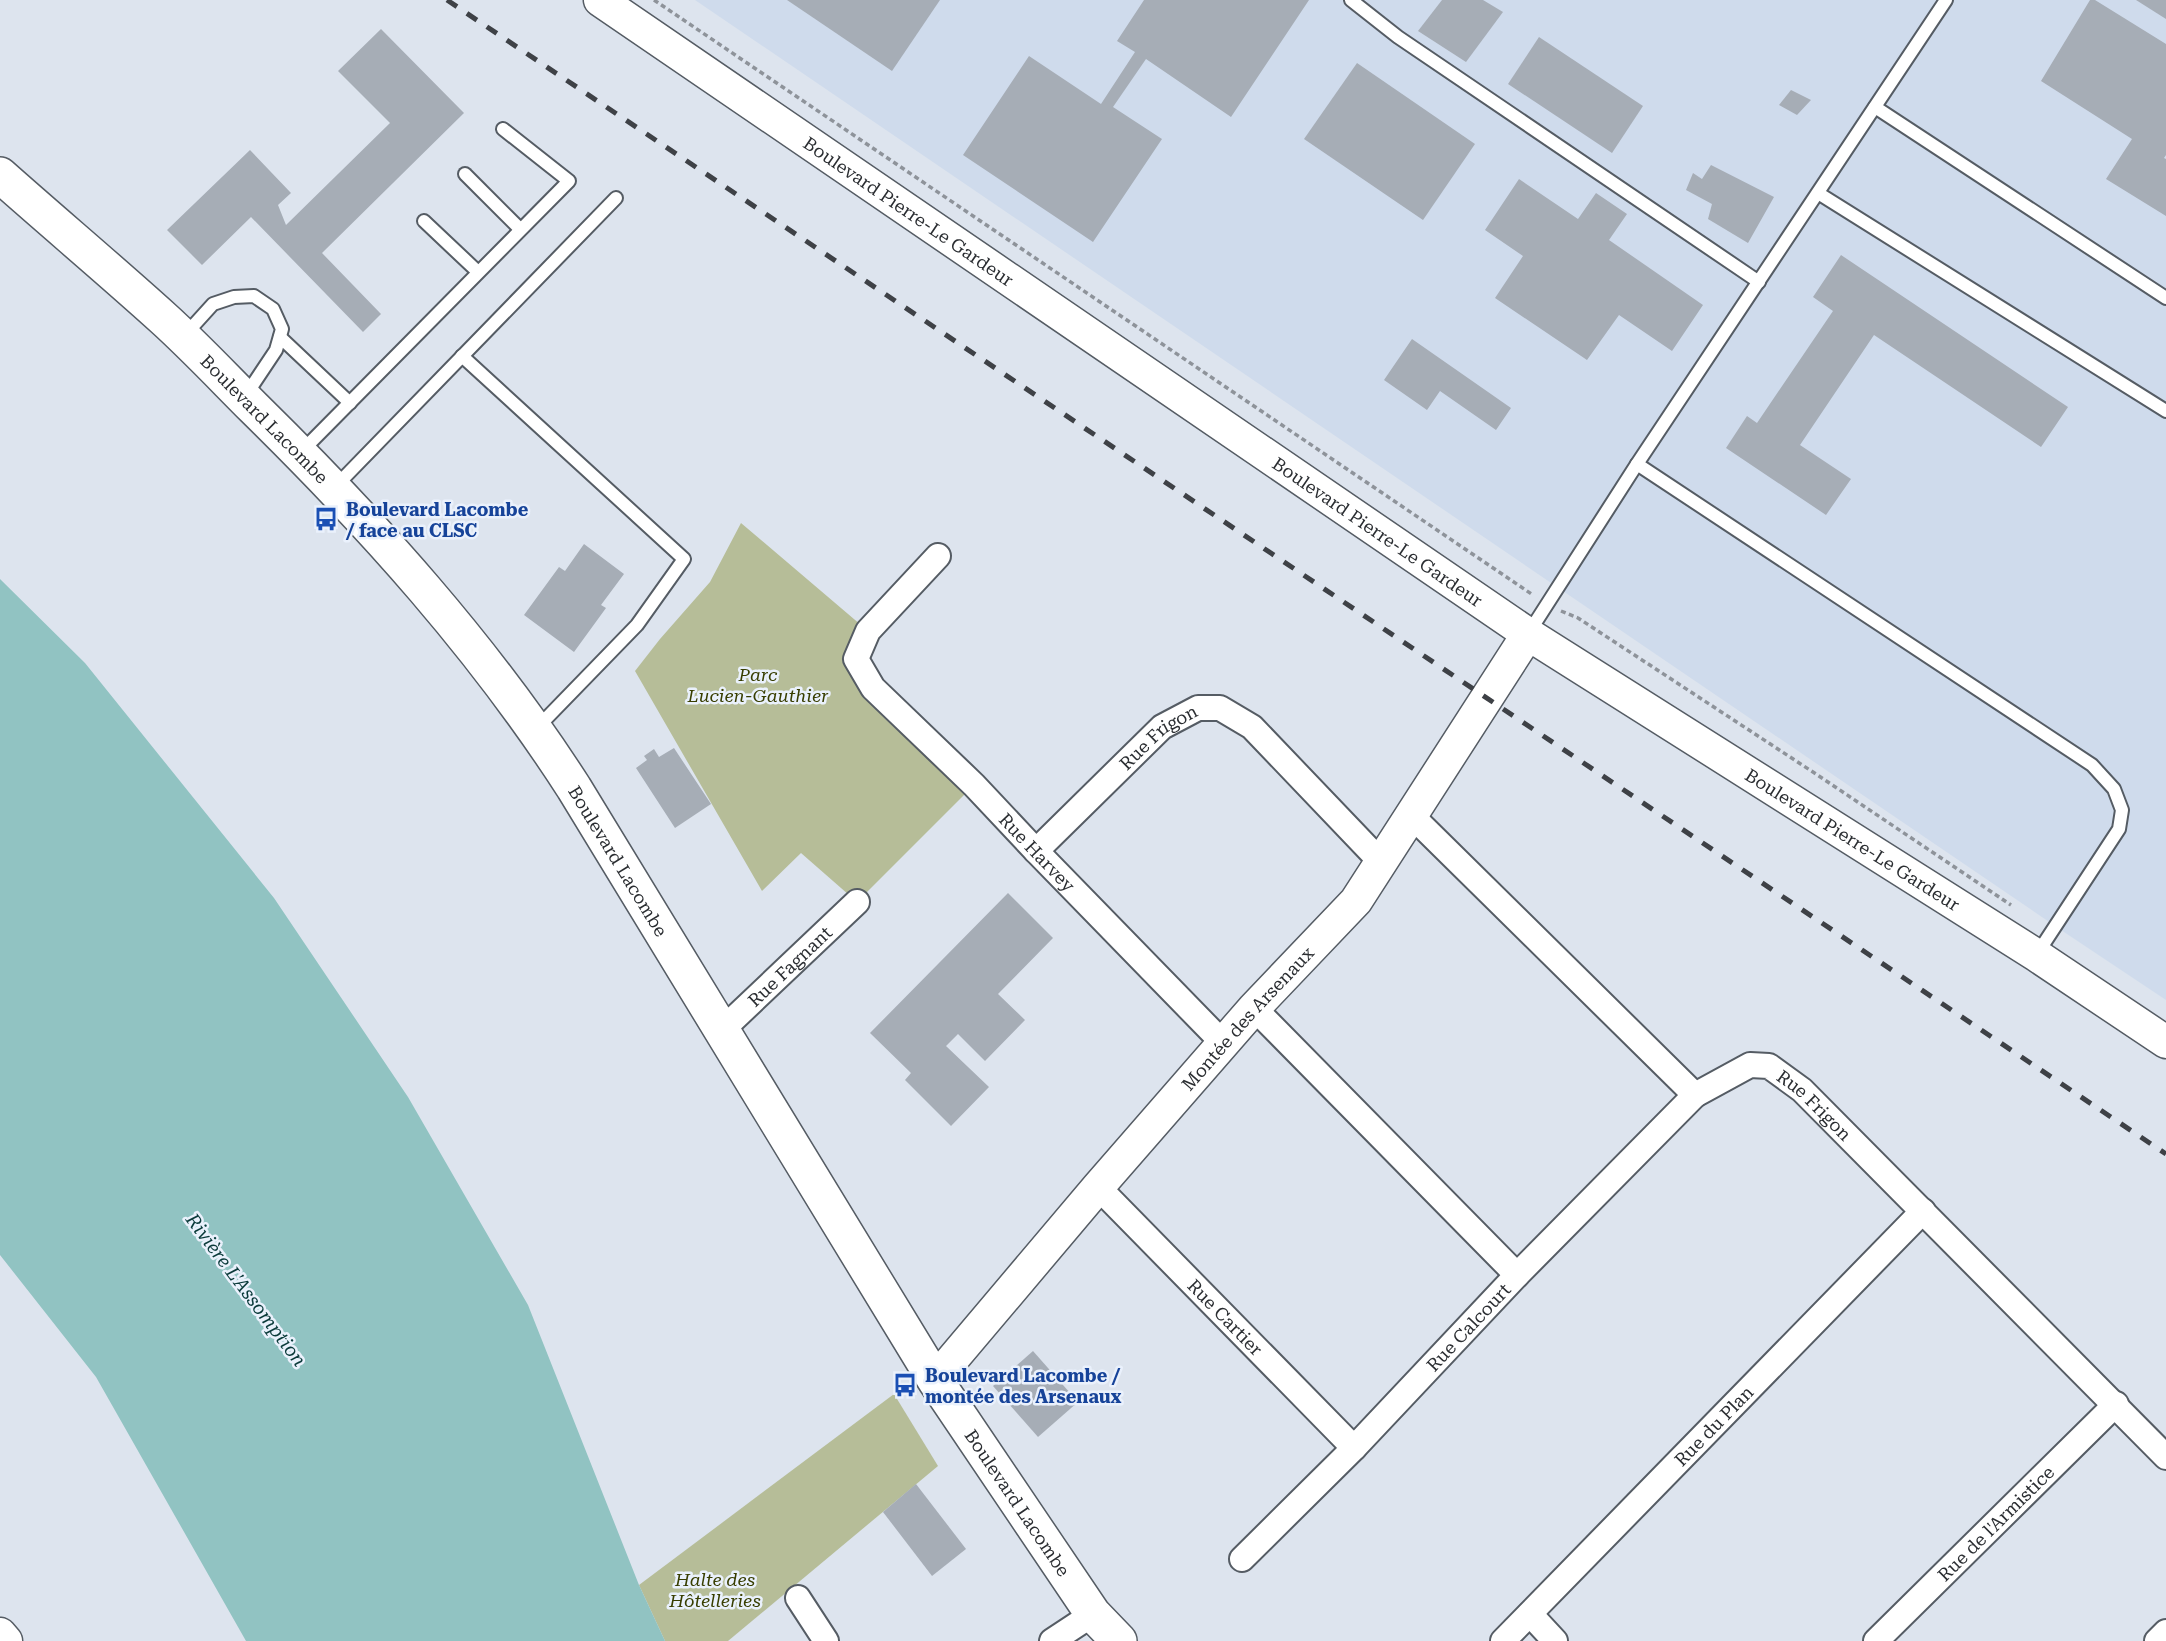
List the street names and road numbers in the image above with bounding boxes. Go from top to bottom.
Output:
street label: Boulevard Pierre-Le Gardeur [800,132,1018,290]
street label: Boulevard Lacombe [197,350,333,487]
street label: Boulevard Pierre-Le Gardeur [1269,452,1487,610]
street label: Rue Frigon [1115,700,1201,774]
street label: Boulevard Pierre-Le Gardeur [1742,764,1964,915]
street label: Boulevard Lacombe [565,782,672,940]
street label: Rue Harvey [995,808,1080,896]
street label: Rue Fagnant [743,921,836,1011]
street label: Montée des Arsenaux [1177,941,1318,1094]
street label: Rue Frigon [1773,1065,1856,1145]
street label: Rue Cartier [1184,1275,1267,1359]
street label: Rue Calcourt [1422,1278,1515,1375]
street label: Rue du Plan [1670,1381,1757,1470]
street label: Boulevard Lacombe [961,1425,1075,1580]
street label: Rue de l'Armistice [1933,1461,2058,1585]

